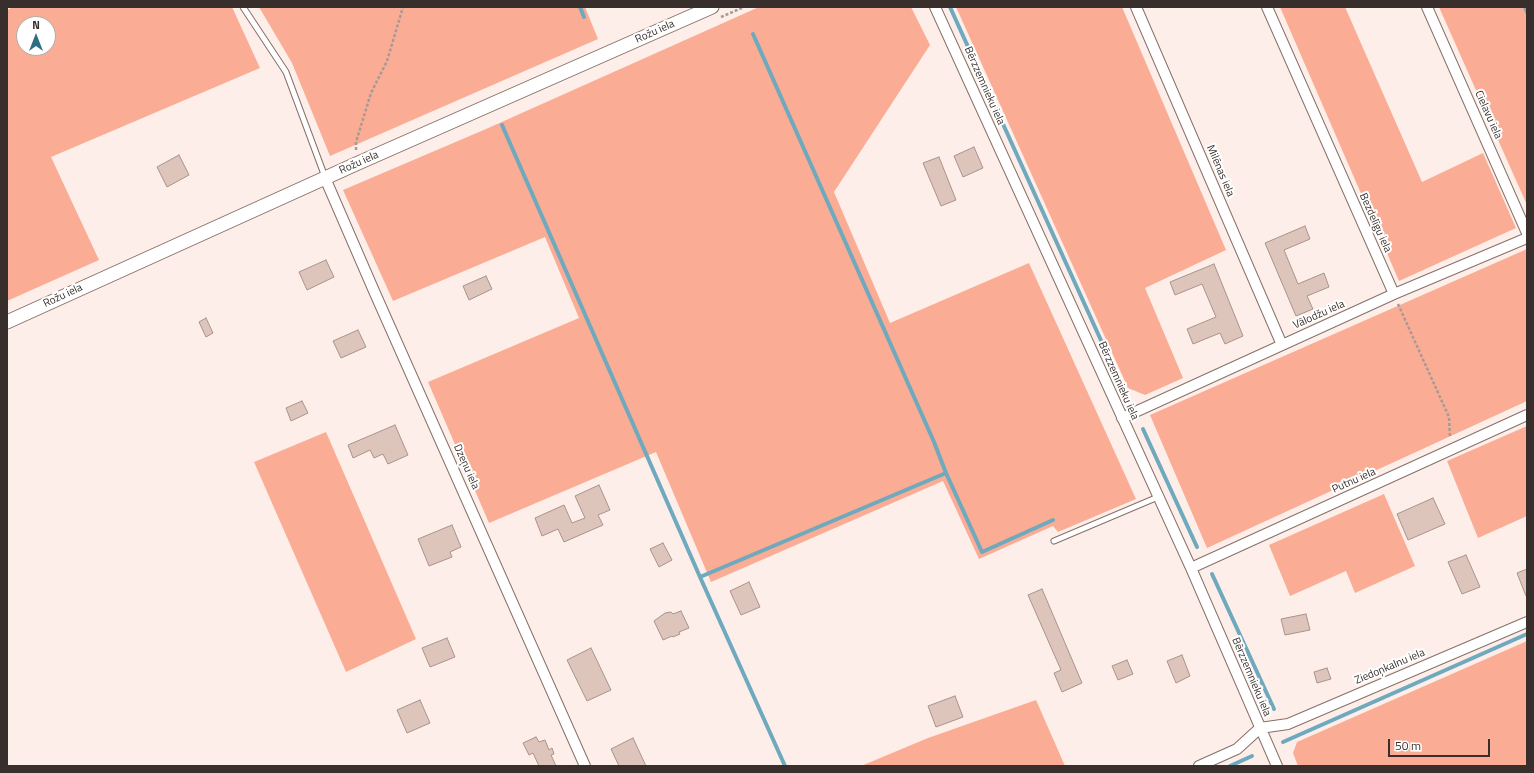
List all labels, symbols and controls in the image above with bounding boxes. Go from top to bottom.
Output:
north arrow [16,16,56,56]
text: N [32,17,40,33]
street label: Rožu iela [633,17,677,47]
street label: Bērzzemnieku iela [961,45,1007,127]
street label: Cielavu iela [1471,89,1505,141]
street label: Milēnas iela [1203,143,1237,199]
street label: Rožu iela [337,148,381,178]
street label: Bezdelīgu iela [1356,191,1394,255]
street label: Rožu iela [41,281,85,311]
street label: Vālodžu iela [1291,298,1347,332]
street label: Bērzzemnieku iela [1095,340,1141,422]
street label: Dzeņu iela [450,442,482,492]
street label: Putnu iela [1330,466,1378,496]
street label: Bērzzemnieku iela [1228,636,1274,718]
street label: Ziedoņkalnu iela [1353,646,1427,688]
scale bar [1390,731,1492,757]
text: 50 m [1395,736,1421,755]

